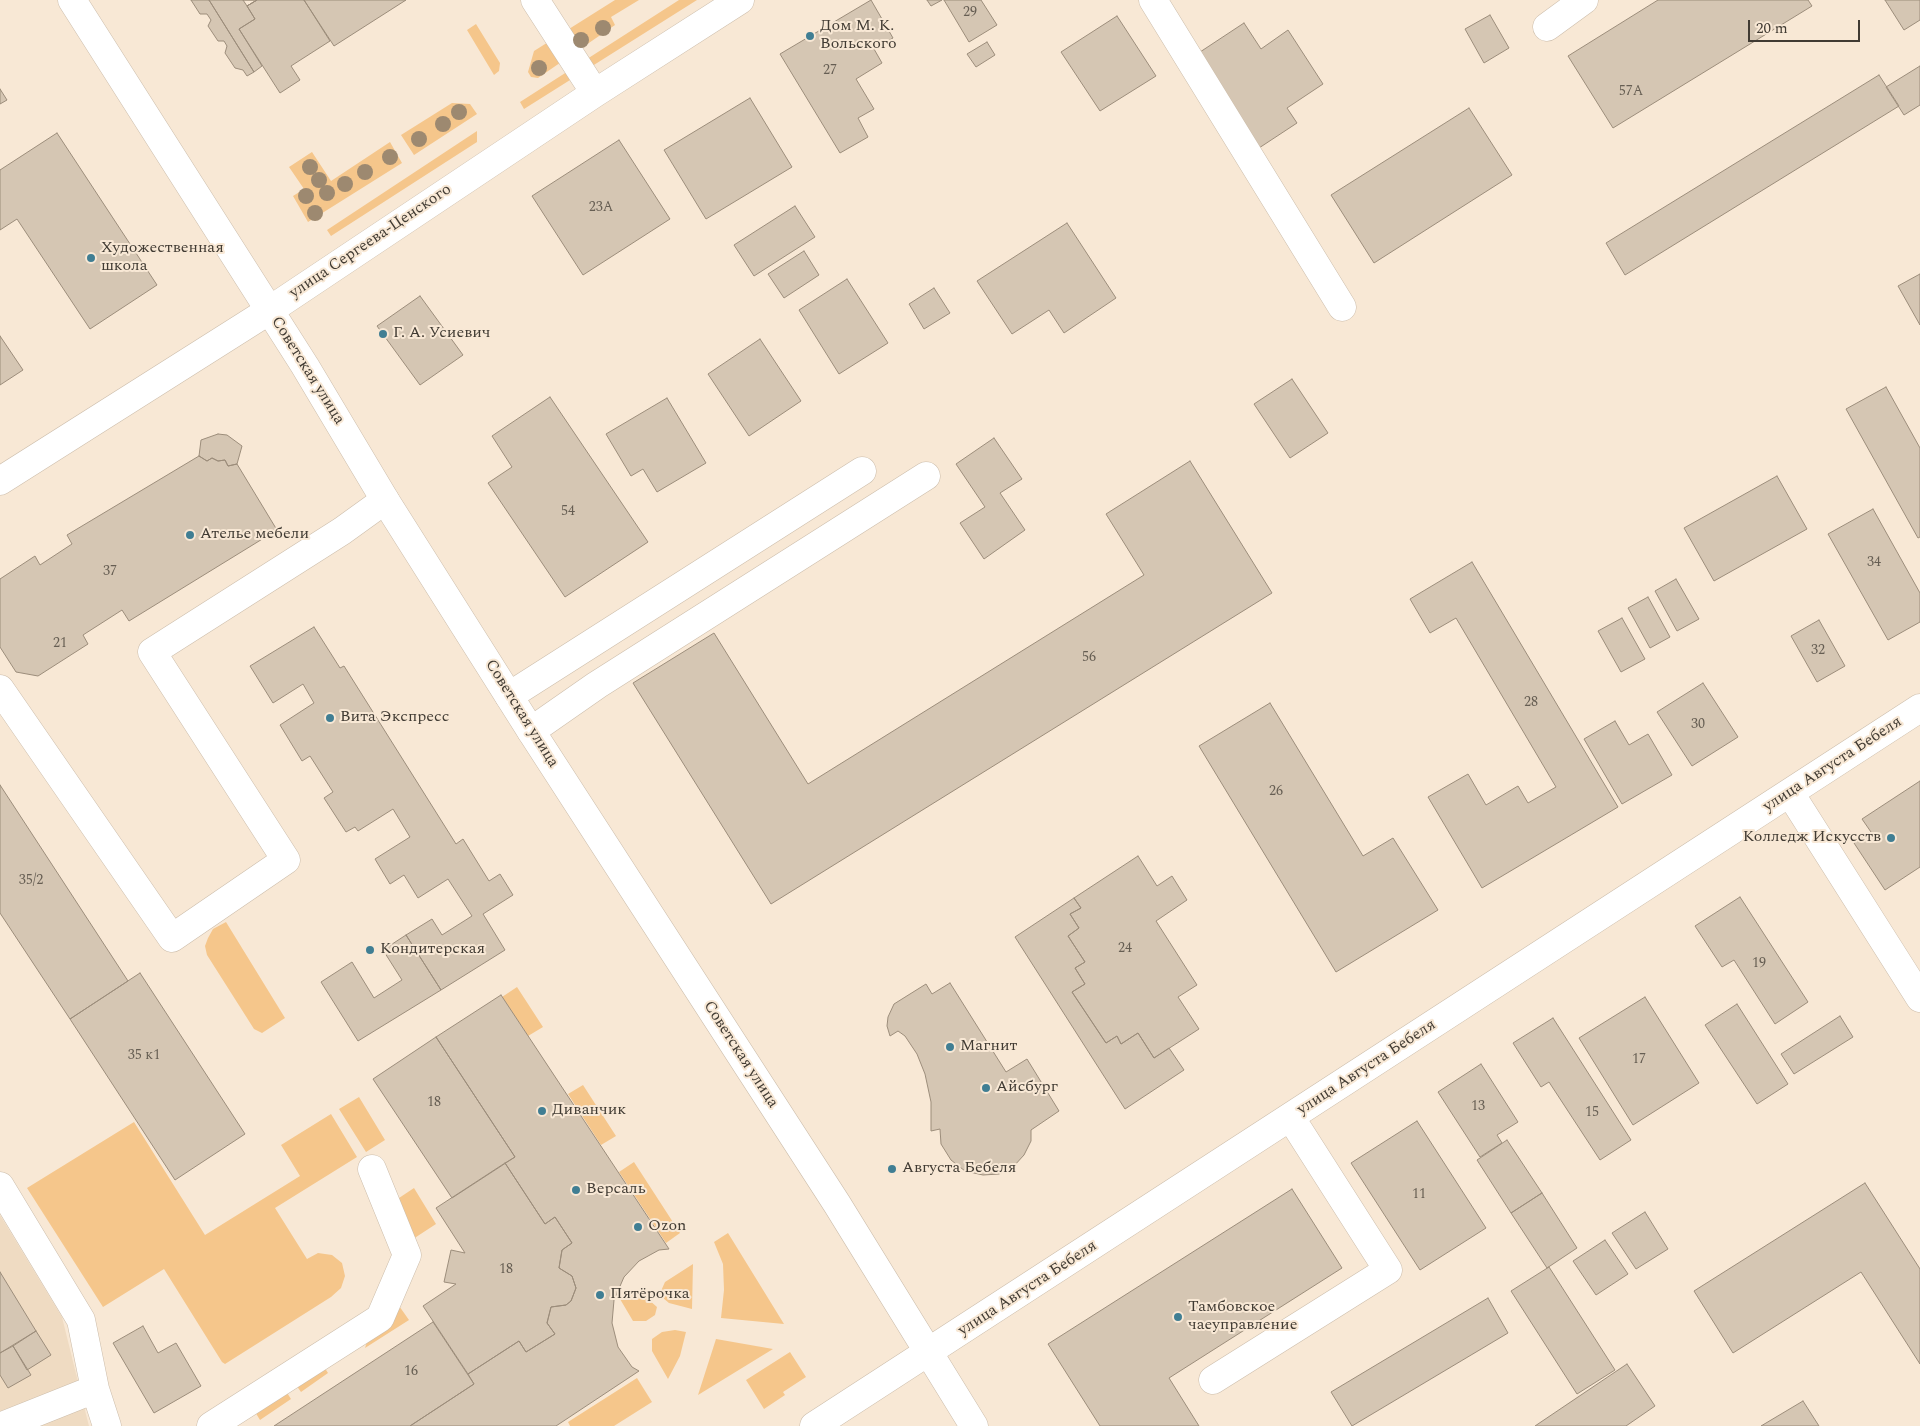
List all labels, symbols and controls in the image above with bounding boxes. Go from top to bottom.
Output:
house number: 29 [963,5,977,21]
scale bar [1750,10,1862,42]
place label: Дом М. К. Вольского [820,17,897,55]
text: 20 m [1756,17,1788,40]
marker: Дом М. К. Вольского [804,30,816,42]
house number: 27 [823,63,837,79]
house number: 57А [1619,84,1643,100]
street label: улица Сергеева-Ценского [287,181,455,303]
house number: 23А [589,200,613,216]
place label: Художественная школа [101,239,224,277]
marker: Художественная школа [85,252,97,264]
street label: Советская улица [266,313,348,429]
place label: Г. А. Усиевич [393,324,490,344]
marker: Г. А. Усиевич [377,328,389,340]
house number: 54 [561,504,575,520]
place label: Ателье мебели [200,525,309,545]
marker: Ателье мебели [184,529,196,541]
house number: 34 [1867,555,1881,571]
house number: 37 [103,564,117,580]
house number: 21 [53,636,67,652]
house number: 32 [1811,643,1825,659]
house number: 56 [1082,650,1096,666]
street label: Советская улица [480,656,562,772]
house number: 28 [1524,695,1538,711]
place label: Вита Экспресс [340,708,449,728]
marker: Вита Экспресс [324,712,336,724]
street label: улица Августа Бебеля [1760,713,1906,817]
house number: 30 [1691,717,1705,733]
house number: 26 [1269,784,1283,800]
place label: Колледж Искусств [1743,828,1881,848]
marker: Колледж Искусств [1885,832,1897,844]
house number: 35/2 [19,873,43,889]
place label: Кондитерская [380,940,485,960]
house number: 24 [1118,941,1132,957]
marker: Кондитерская [364,944,376,956]
house number: 19 [1752,956,1766,972]
street label: Советская улица [698,998,782,1112]
street label: улица Августа Бебеля [1294,1016,1440,1120]
place label: Магнит [960,1037,1017,1057]
marker: Магнит [944,1041,956,1053]
house number: 35 к1 [128,1048,160,1064]
house number: 17 [1632,1052,1646,1068]
place label: Айсбург [996,1078,1058,1098]
marker: Айсбург [980,1082,992,1094]
house number: 18 [427,1095,441,1111]
house number: 13 [1471,1099,1485,1115]
place label: Диванчик [552,1101,626,1121]
marker: Диванчик [536,1105,548,1117]
house number: 15 [1585,1105,1599,1121]
place label: Августа Бебеля [902,1159,1016,1179]
marker: Августа Бебеля [886,1163,898,1175]
place label: Версаль [586,1180,646,1200]
marker: Версаль [570,1184,582,1196]
house number: 11 [1412,1187,1426,1203]
place label: Ozon [648,1217,686,1237]
marker: Ozon [632,1221,644,1233]
street label: улица Августа Бебеля [955,1237,1101,1341]
house number: 18 [499,1262,513,1278]
place label: Пятёрочка [610,1285,690,1305]
marker: Пятёрочка [594,1289,606,1301]
place label: Тамбовское чаеуправление [1188,1298,1297,1336]
marker: Тамбовское чаеуправление [1172,1311,1184,1323]
house number: 16 [404,1364,418,1380]

